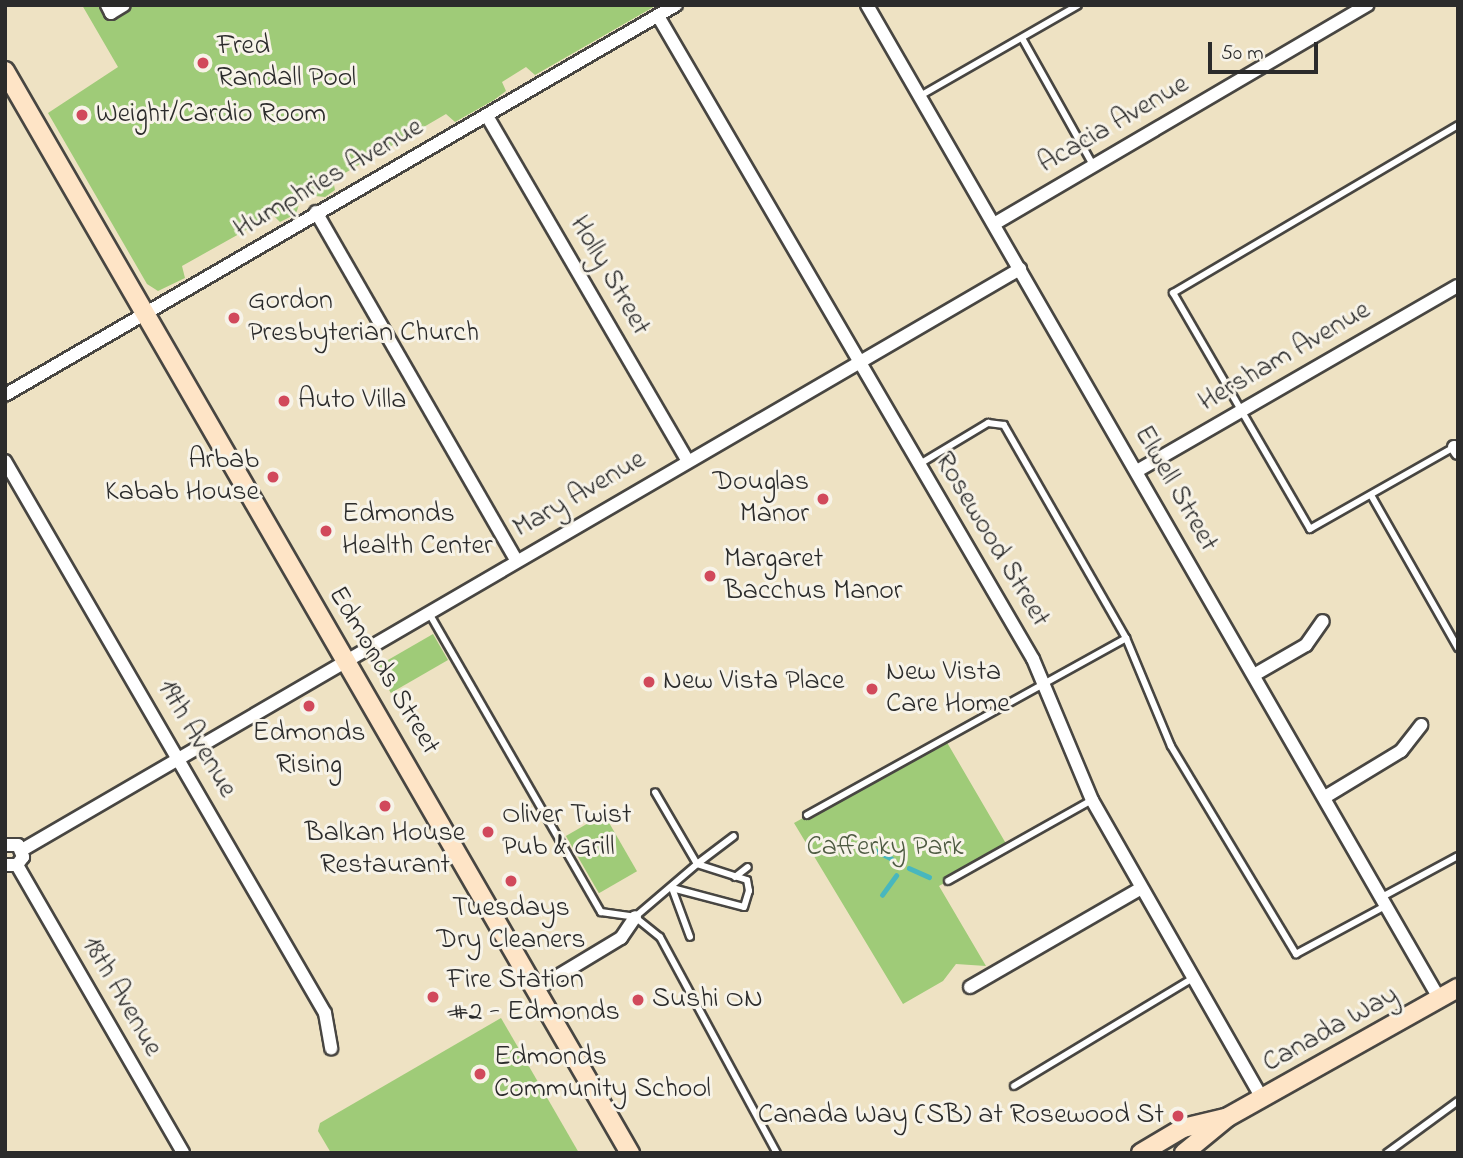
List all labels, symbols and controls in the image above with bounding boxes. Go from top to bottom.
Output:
scale bar [1211,28,1321,72]
place label: Fred Randall Pool [217,30,356,96]
text: 50 m [1221,39,1264,69]
marker: Fred Randall Pool [195,55,211,71]
street label: Acacia Avenue [1033,68,1195,182]
place label: Weight/Cardio Room [96,98,326,132]
marker: Weight/Cardio Room [74,107,90,123]
street label: Humphries Avenue [228,111,430,247]
street label: Holly Street [561,210,657,342]
place label: Gordon Presbyterian Church [248,285,479,351]
street label: Hersham Avenue [1193,294,1377,420]
marker: Gordon Presbyterian Church [226,310,242,326]
place label: Auto Villa [298,384,406,418]
marker: Auto Villa [276,393,292,409]
street label: Elwell Street [1126,420,1224,558]
place label: Arbab Kabab House [105,444,259,510]
street label: Mary Avenue [508,444,652,546]
street label: Rosewood Street [926,447,1056,633]
place label: Douglas Manor [712,466,809,532]
marker: Arbab Kabab House [265,469,281,485]
marker: Douglas Manor [815,491,831,507]
place label: Edmonds Health Center [342,498,493,564]
marker: Edmonds Health Center [316,521,336,541]
place label: Margaret Bacchus Manor [724,543,902,609]
marker: Margaret Bacchus Manor [702,568,718,584]
street label: Edmonds Street [320,581,446,761]
place label: New Vista Care Home [886,656,1010,722]
place label: New Vista Place [663,665,845,699]
street label: 19th Avenue [149,674,243,804]
marker: New Vista Place [641,674,657,690]
marker: New Vista Care Home [864,681,880,697]
marker: Edmonds Rising [301,698,317,714]
place label: Edmonds Rising [253,717,365,783]
marker: Balkan House Restaurant [377,798,393,814]
place label: Oliver Twist Pub & Grill [502,799,631,865]
place label: Balkan House Restaurant [305,817,465,883]
marker: Oliver Twist Pub & Grill [480,824,496,840]
park label: Cafferky Park [806,831,964,865]
marker: Tuesdays Dry Cleaners [503,873,519,889]
place label: Tuesdays Dry Cleaners [437,892,585,958]
street label: 18th Avenue [73,931,169,1063]
place label: Fire Station #2 - Edmonds [447,964,620,1030]
street label: Canada Way [1257,979,1405,1081]
place label: Sushi ON [652,983,763,1017]
marker: Fire Station #2 - Edmonds [425,989,441,1005]
marker: Sushi ON [630,992,646,1008]
place label: Edmonds Community School [494,1041,711,1107]
marker: Edmonds Community School [472,1066,488,1082]
place label: Canada Way (SB) at Rosewood St [758,1099,1164,1133]
marker: Canada Way (SB) at Rosewood St [1170,1108,1186,1124]

